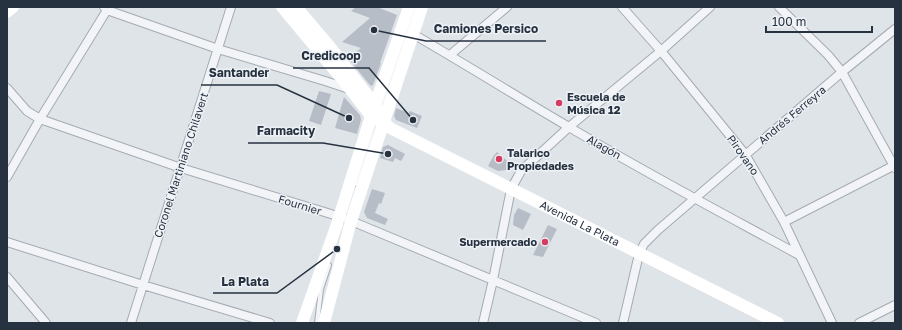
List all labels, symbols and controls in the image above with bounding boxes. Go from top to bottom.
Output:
scale bar [766,8,872,34]
text: 100 m [772,14,806,29]
callout: Camiones Persico [426,17,546,41]
text: Camiones Persico [434,21,538,36]
callout: Credicoop [293,44,369,68]
text: Credicoop [301,48,361,63]
callout: Santander [201,61,277,85]
text: Santander [209,65,270,80]
street label: Andrés Ferreyra [755,83,828,147]
place label: Escuela de Música 12 [567,90,626,116]
street label: Coronel Martiniano Chilavert [151,91,210,239]
marker: Escuela de Música 12 [554,98,564,108]
callout: Farmacity [248,119,323,143]
text: Farmacity [257,123,316,138]
street label: Alagón [585,132,624,161]
street label: Pirovano [725,132,762,178]
place label: Talarico Propiedades [507,146,574,172]
marker: Talarico Propiedades [494,154,504,164]
street label: Fournier [277,192,324,217]
street label: Avenida La Plata [538,198,622,248]
place label: Supermercado [459,235,537,248]
marker: Supermercado [540,237,550,247]
callout: La Plata [213,269,277,293]
text: La Plata [221,274,269,289]

